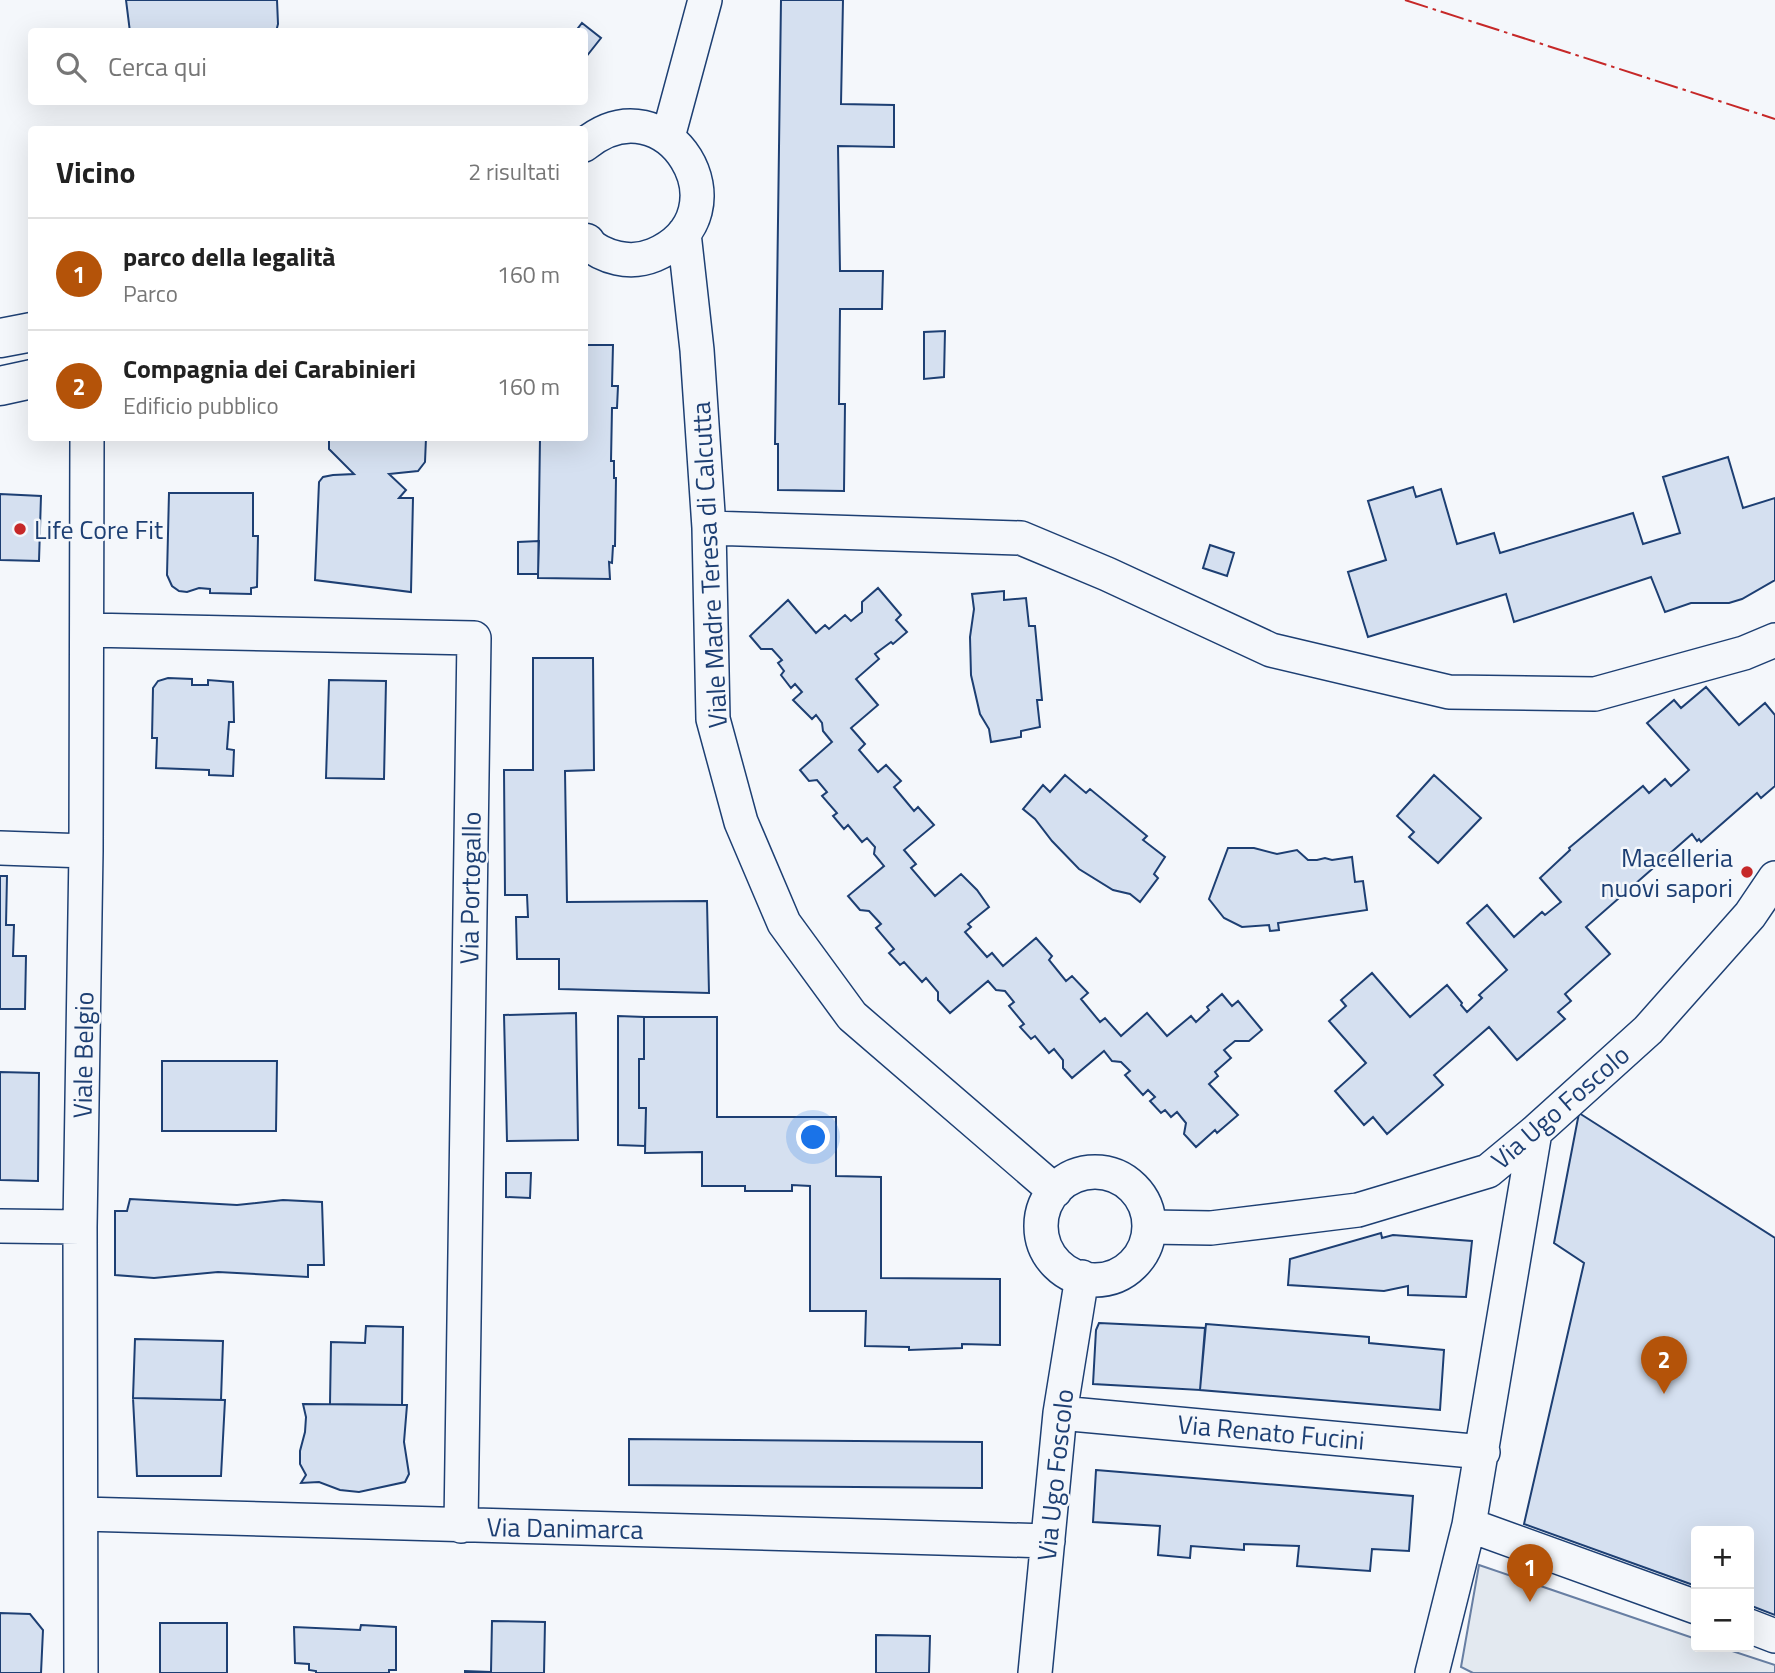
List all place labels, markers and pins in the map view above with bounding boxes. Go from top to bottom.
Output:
place label: Life Core Fit [34,510,163,549]
marker: Life Core Fit [12,521,28,537]
place label: Macelleria nuovi sapori [1601,838,1733,907]
marker: Macelleria nuovi sapori [1739,864,1755,880]
pin: 2 [1641,1336,1687,1394]
pin: 1 [1507,1544,1553,1602]

